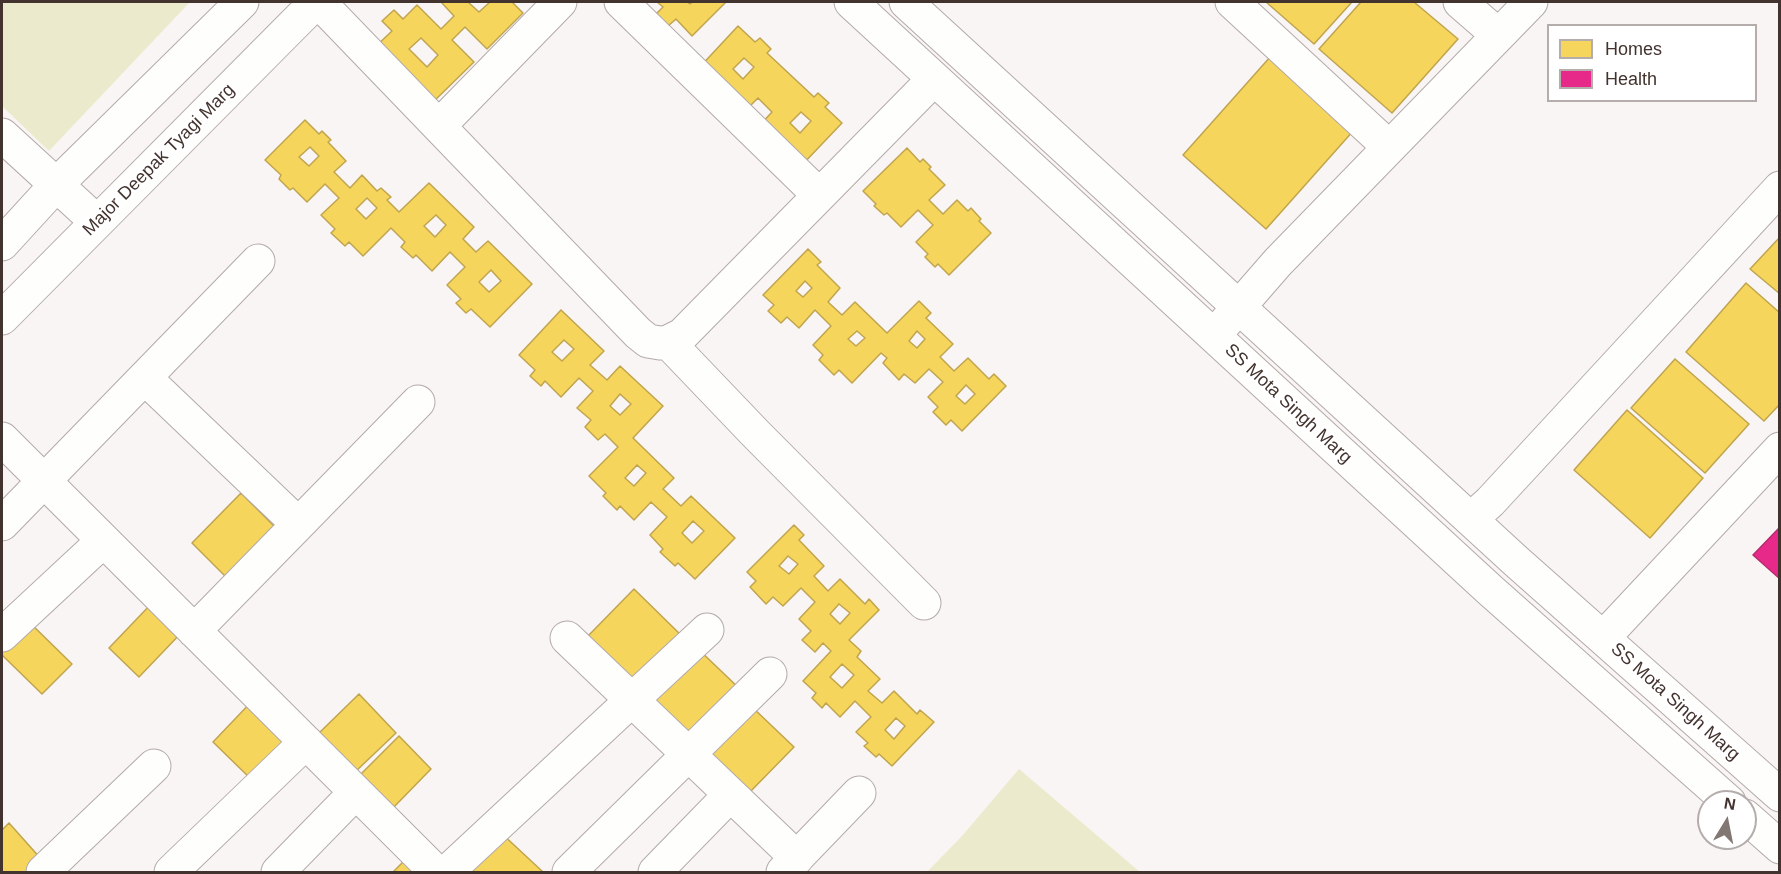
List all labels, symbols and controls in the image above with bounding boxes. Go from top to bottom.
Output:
legend [1547,24,1757,102]
text: Homes [1605,39,1662,59]
text: Health [1605,69,1657,89]
street label: Major Deepak Tyagi Marg [79,80,239,240]
street label: SS Mota Singh Marg [1220,339,1356,469]
street label: SS Mota Singh Marg [1606,638,1744,766]
north arrow [1697,790,1757,850]
text: N [1723,794,1737,813]

